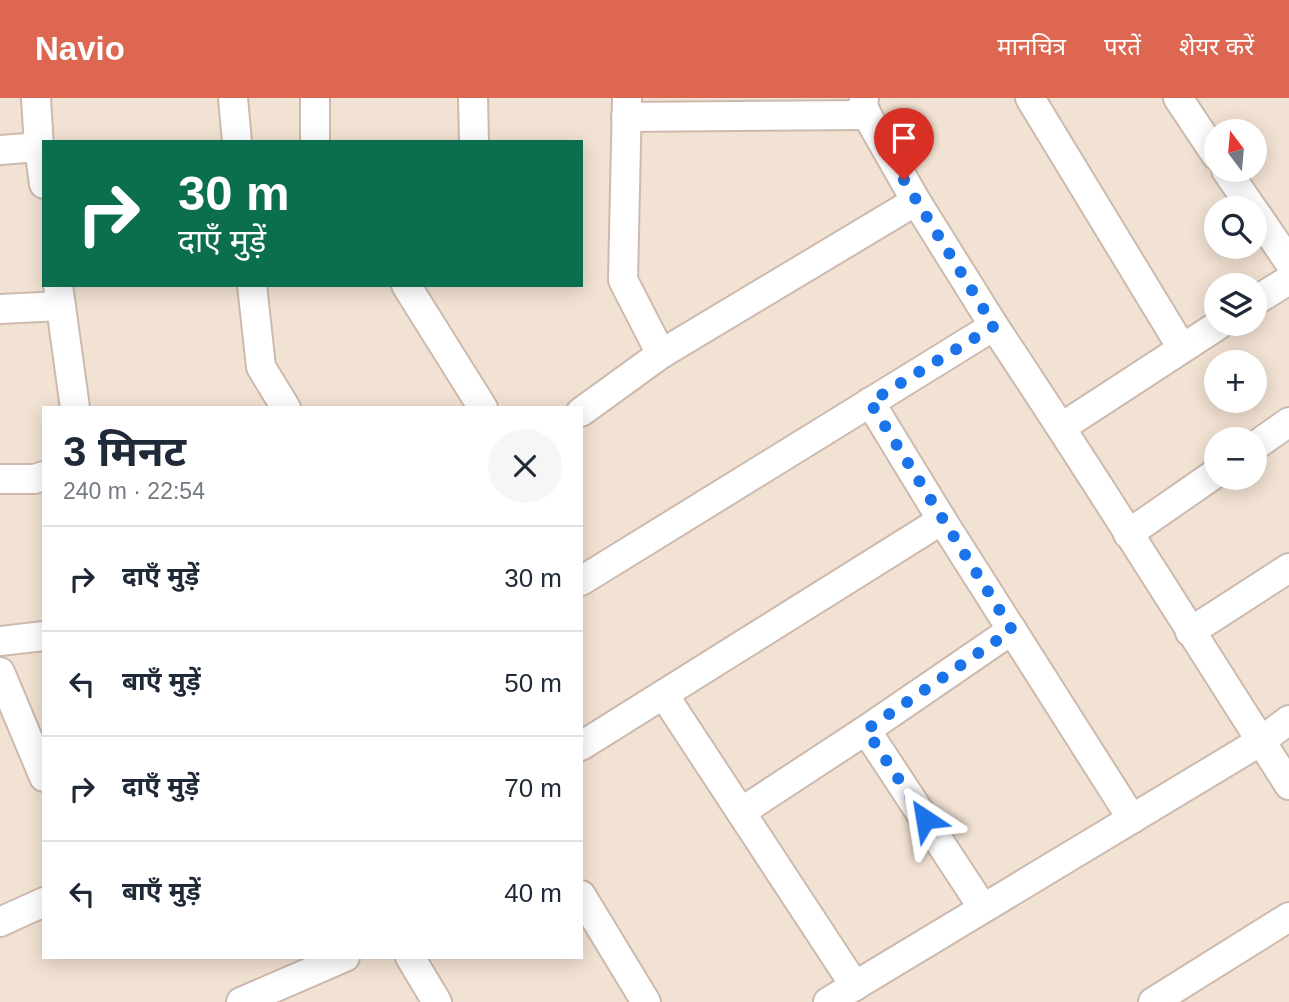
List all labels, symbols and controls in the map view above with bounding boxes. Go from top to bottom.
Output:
text: Navio [35,30,125,67]
text: मानचित्र [997,33,1066,60]
text: परतें [1104,33,1141,60]
text: शेयर करें [1179,33,1254,60]
pin [874,108,934,180]
icon: arrive [885,119,923,157]
north arrow [1204,119,1267,182]
map controls [1204,119,1267,490]
text: 30 m [178,166,290,220]
icon: right [63,168,154,259]
button: search [1204,196,1267,259]
text: दाएँ मुड़ें [178,223,266,259]
button: layers [1204,273,1267,336]
button: + [1204,350,1267,413]
button: − [1204,427,1267,490]
text: 3 मिनट [63,428,186,475]
button: close [488,429,562,503]
text: 240 m · 22:54 [63,478,205,504]
icon: right [63,560,101,598]
text: दाएँ मुड़ें [122,561,199,591]
text: 30 m [504,563,562,593]
icon: left [63,665,101,703]
text: बाएँ मुड़ें [122,666,201,696]
text: 50 m [504,668,562,698]
icon: right [63,770,101,808]
text: दाएँ मुड़ें [122,771,199,801]
text: 70 m [504,773,562,803]
position arrow [888,782,962,856]
icon: left [63,875,101,913]
text: बाएँ मुड़ें [122,876,201,906]
text: 40 m [504,878,562,908]

